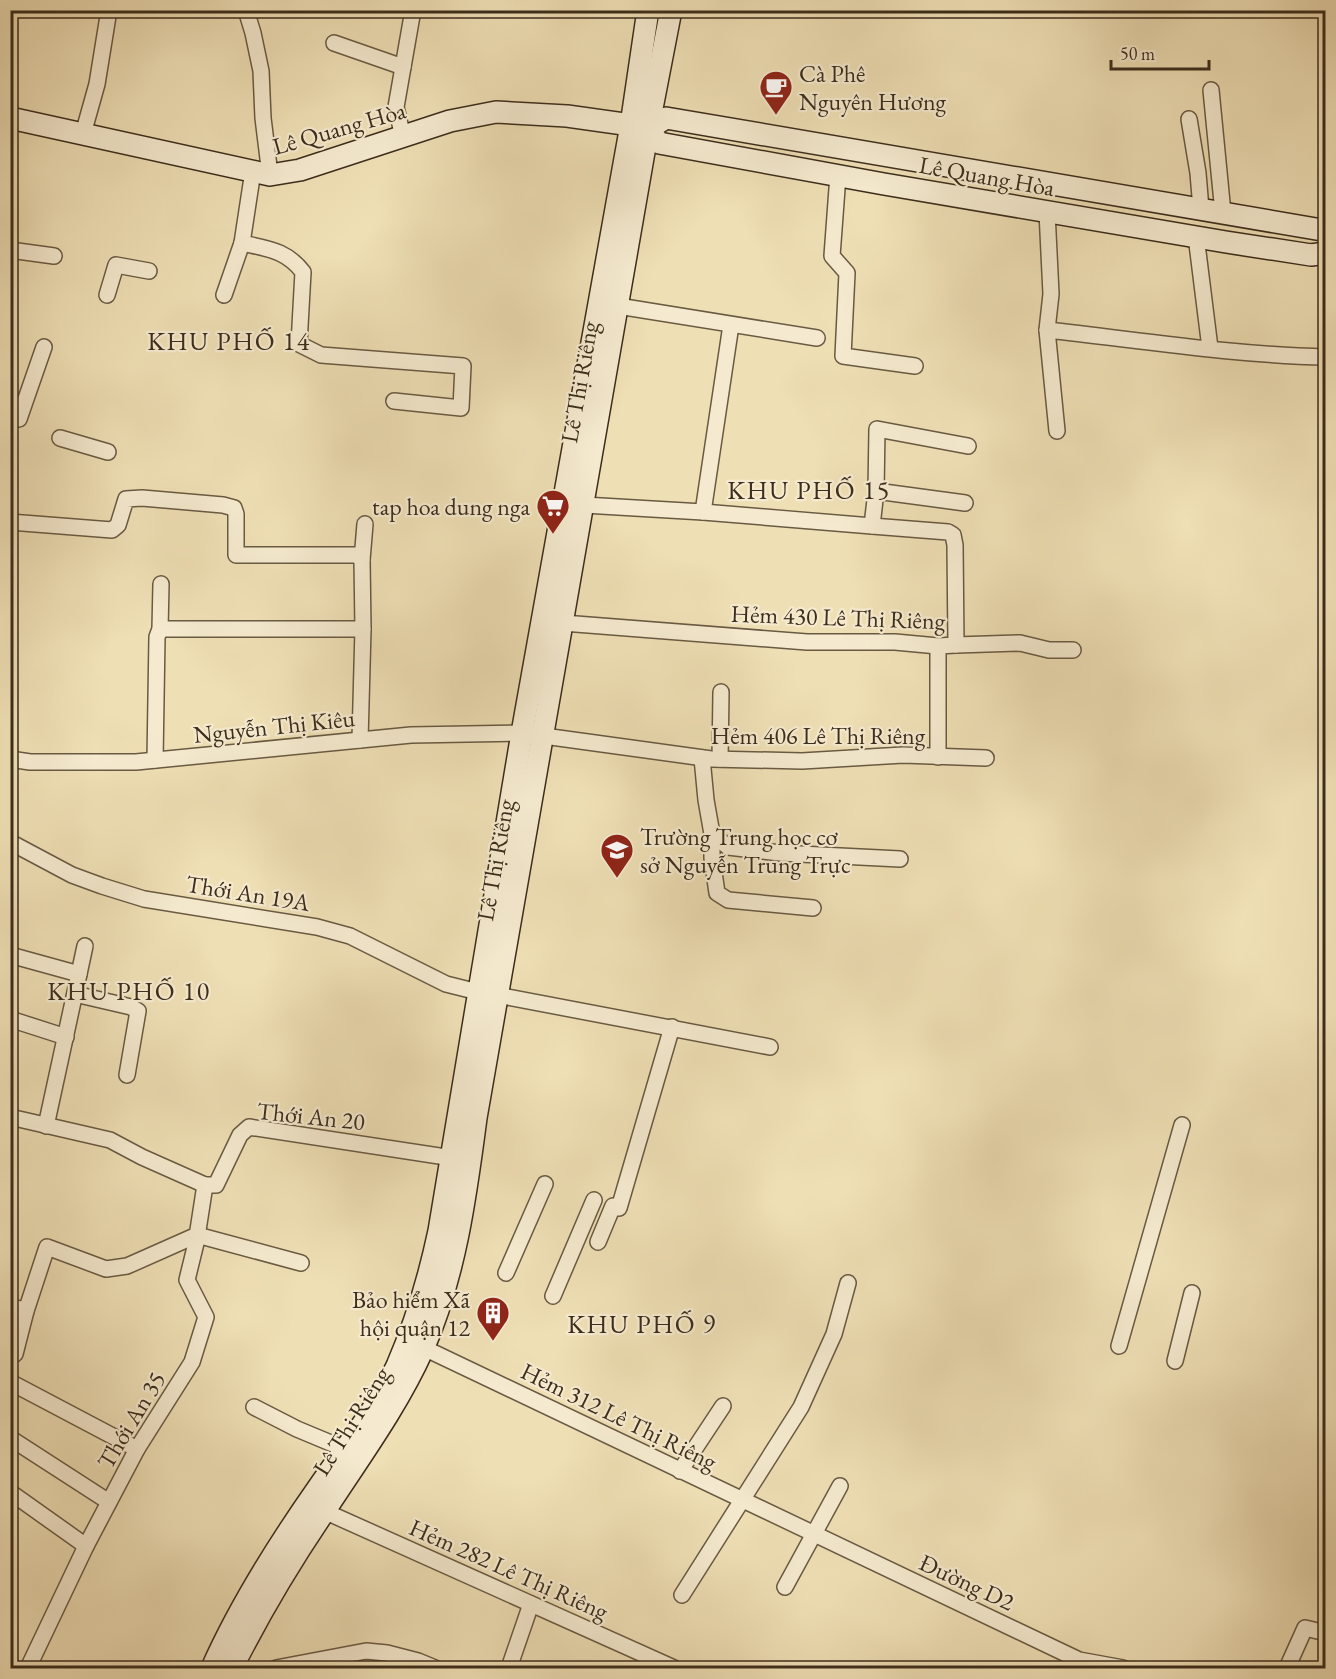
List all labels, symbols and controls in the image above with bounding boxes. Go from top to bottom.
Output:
scale bar [1111,33,1208,71]
text: 50 m [1120,42,1155,65]
place label: Cà Phê Nguyên Hương [799,58,947,117]
cafe icon: Cà Phê Nguyên Hương [758,69,794,116]
street label: Lê Quang Hòa [269,94,410,162]
street label: Lê Quang Hòa [917,149,1058,203]
street label: Lê Thị Riêng [553,318,605,445]
district label: KHU PHỐ 14 [147,324,311,358]
district label: KHU PHỐ 15 [727,473,891,507]
supermarket icon: tap hoa dung nga [535,488,571,535]
place label: tap hoa dung nga [372,491,530,522]
street label: Hẻm 430 Lê Thị Riêng [730,598,946,636]
street label: Nguyễn Thị Kiêu [192,702,357,750]
street label: Hẻm 406 Lê Thị Riêng [711,720,926,751]
street label: Lê Thị Riêng [469,796,521,923]
place label: Trường Trung học cơ sở Nguyễn Trung Trực [640,821,851,880]
school or university icon: Trường Trung học cơ sở Nguyễn Trung Trực [599,832,635,879]
street label: Thới An 19A [184,868,313,918]
district label: KHU PHỐ 10 [47,974,211,1008]
street label: Thới An 20 [255,1095,367,1137]
place label: Bảo hiểm Xã hội quận 12 [352,1284,470,1343]
building icon: Bảo hiểm Xã hội quận 12 [475,1295,511,1342]
district label: KHU PHỐ 9 [567,1307,717,1341]
street label: Hẻm 312 Lê Thị Riêng [516,1355,723,1477]
street label: Lê Thị Riêng [305,1360,397,1481]
street label: Thới An 35 [90,1366,172,1474]
street label: Hẻm 282 Lê Thị Riêng [405,1511,614,1627]
street label: Đường D2 [915,1547,1020,1618]

